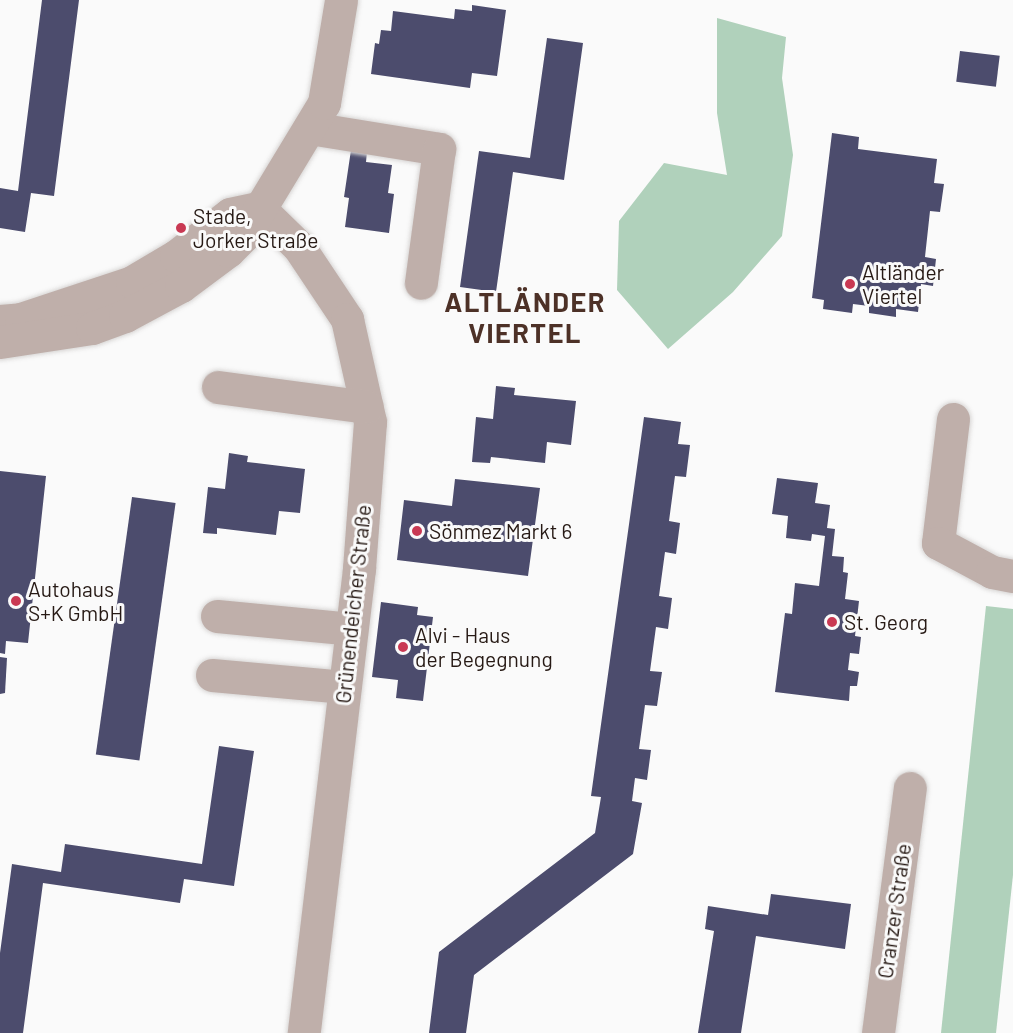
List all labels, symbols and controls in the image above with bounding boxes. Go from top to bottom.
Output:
place label: Stade, Jorker Straße [193,203,318,253]
marker: Stade, Jorker Straße [174,221,188,235]
place label: Altländer Viertel [862,259,944,309]
marker: Altländer Viertel [843,277,857,291]
district label: ALTLÄNDER VIERTEL [444,285,606,348]
street label: Grünendeicher Straße [330,503,376,705]
place label: Sönmez Markt 6 [429,518,572,544]
marker: Sönmez Markt 6 [410,524,424,538]
place label: Autohaus S+K GmbH [28,576,123,626]
marker: Autohaus S+K GmbH [9,594,23,608]
place label: St. Georg [844,609,928,635]
marker: St. Georg [825,615,839,629]
place label: Alvi - Haus der Begegnung [415,622,553,672]
marker: Alvi - Haus der Begegnung [396,640,410,654]
street label: Cranzer Straße [872,842,916,980]

